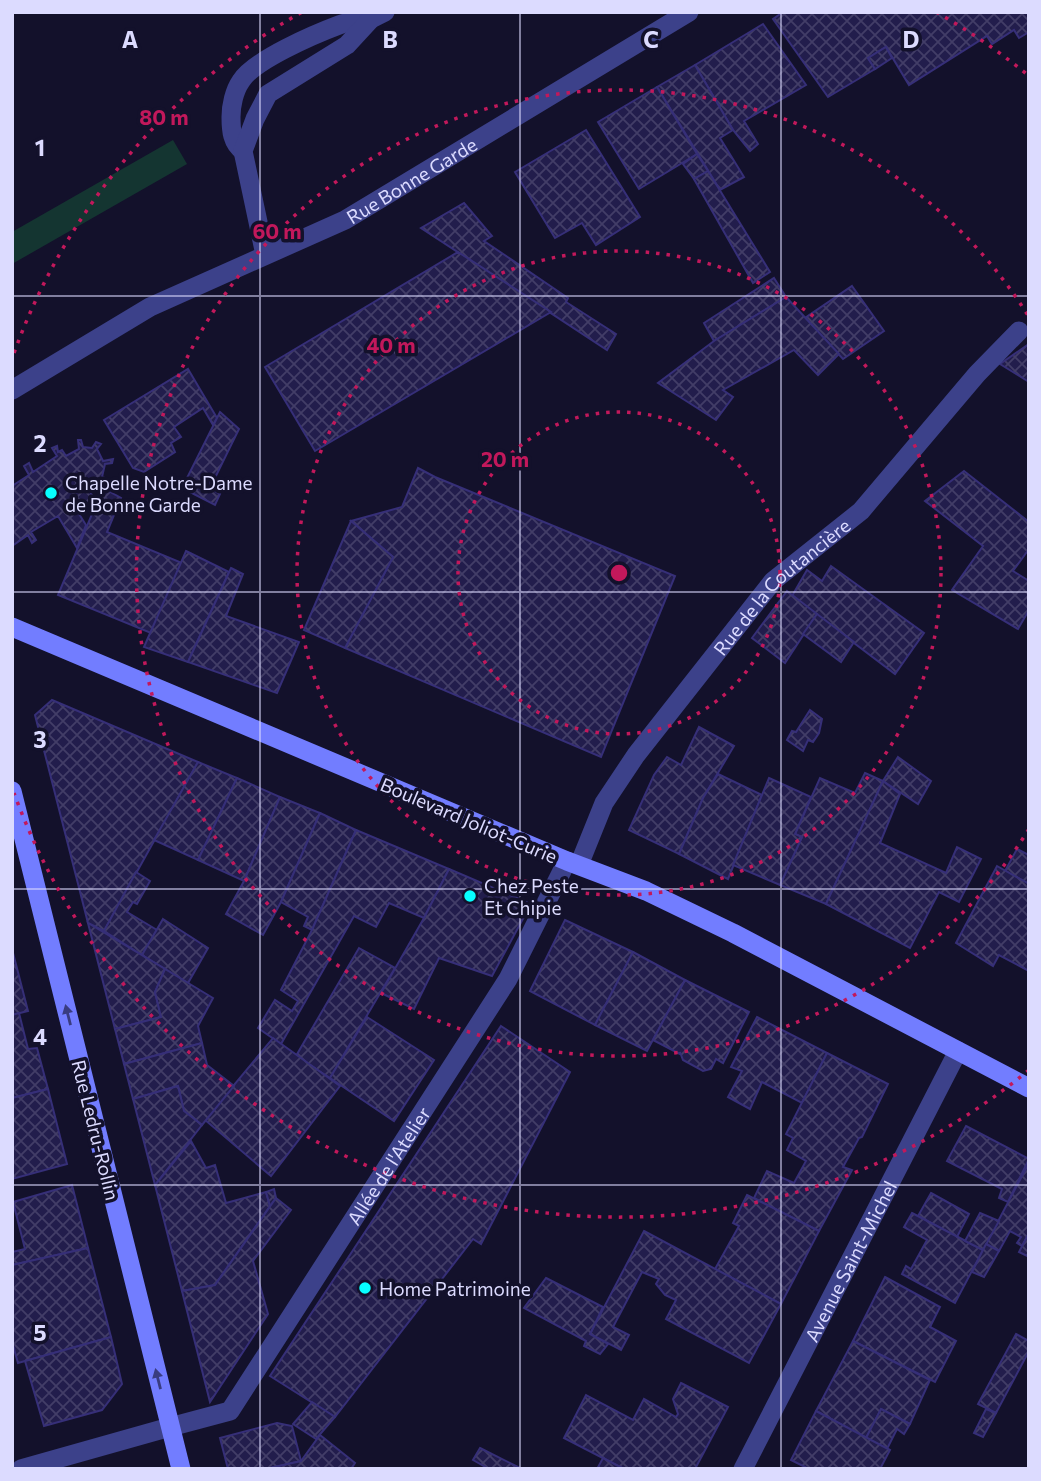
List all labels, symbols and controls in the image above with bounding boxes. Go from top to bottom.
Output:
text: A [122,25,139,53]
text: B [382,25,398,53]
text: C [643,25,659,53]
text: D [903,25,920,53]
text: 80 m [139,104,189,129]
street label: Rue Bonne Garde [342,132,481,228]
text: 1 [35,133,45,161]
text: 60 m [252,218,302,243]
text: 40 m [366,332,416,357]
text: 2 [33,429,47,457]
text: 20 m [481,446,529,471]
place label: Chapelle Notre-Dame de Bonne Garde [65,471,253,516]
marker: Chapelle Notre-Dame de Bonne Garde [43,485,59,501]
street label: Rue de la Coutancière [708,513,854,659]
centre of rings [607,561,631,585]
text: 3 [33,725,47,753]
street label: Boulevard Joliot-Curie [377,772,561,868]
place label: Chez Peste Et Chipie [484,874,579,919]
marker: Chez Peste Et Chipie [462,888,478,904]
one-way arrow [62,1004,73,1026]
text: 4 [33,1022,47,1050]
street label: Rue Ledru-Rollin [67,1057,125,1203]
street label: Allée de l'Atelier [341,1102,435,1229]
street label: Avenue Saint-Michel [799,1177,901,1345]
place label: Home Patrimoine [379,1277,531,1300]
marker: Home Patrimoine [357,1280,373,1296]
text: 5 [33,1318,47,1346]
one-way arrow [152,1368,163,1390]

